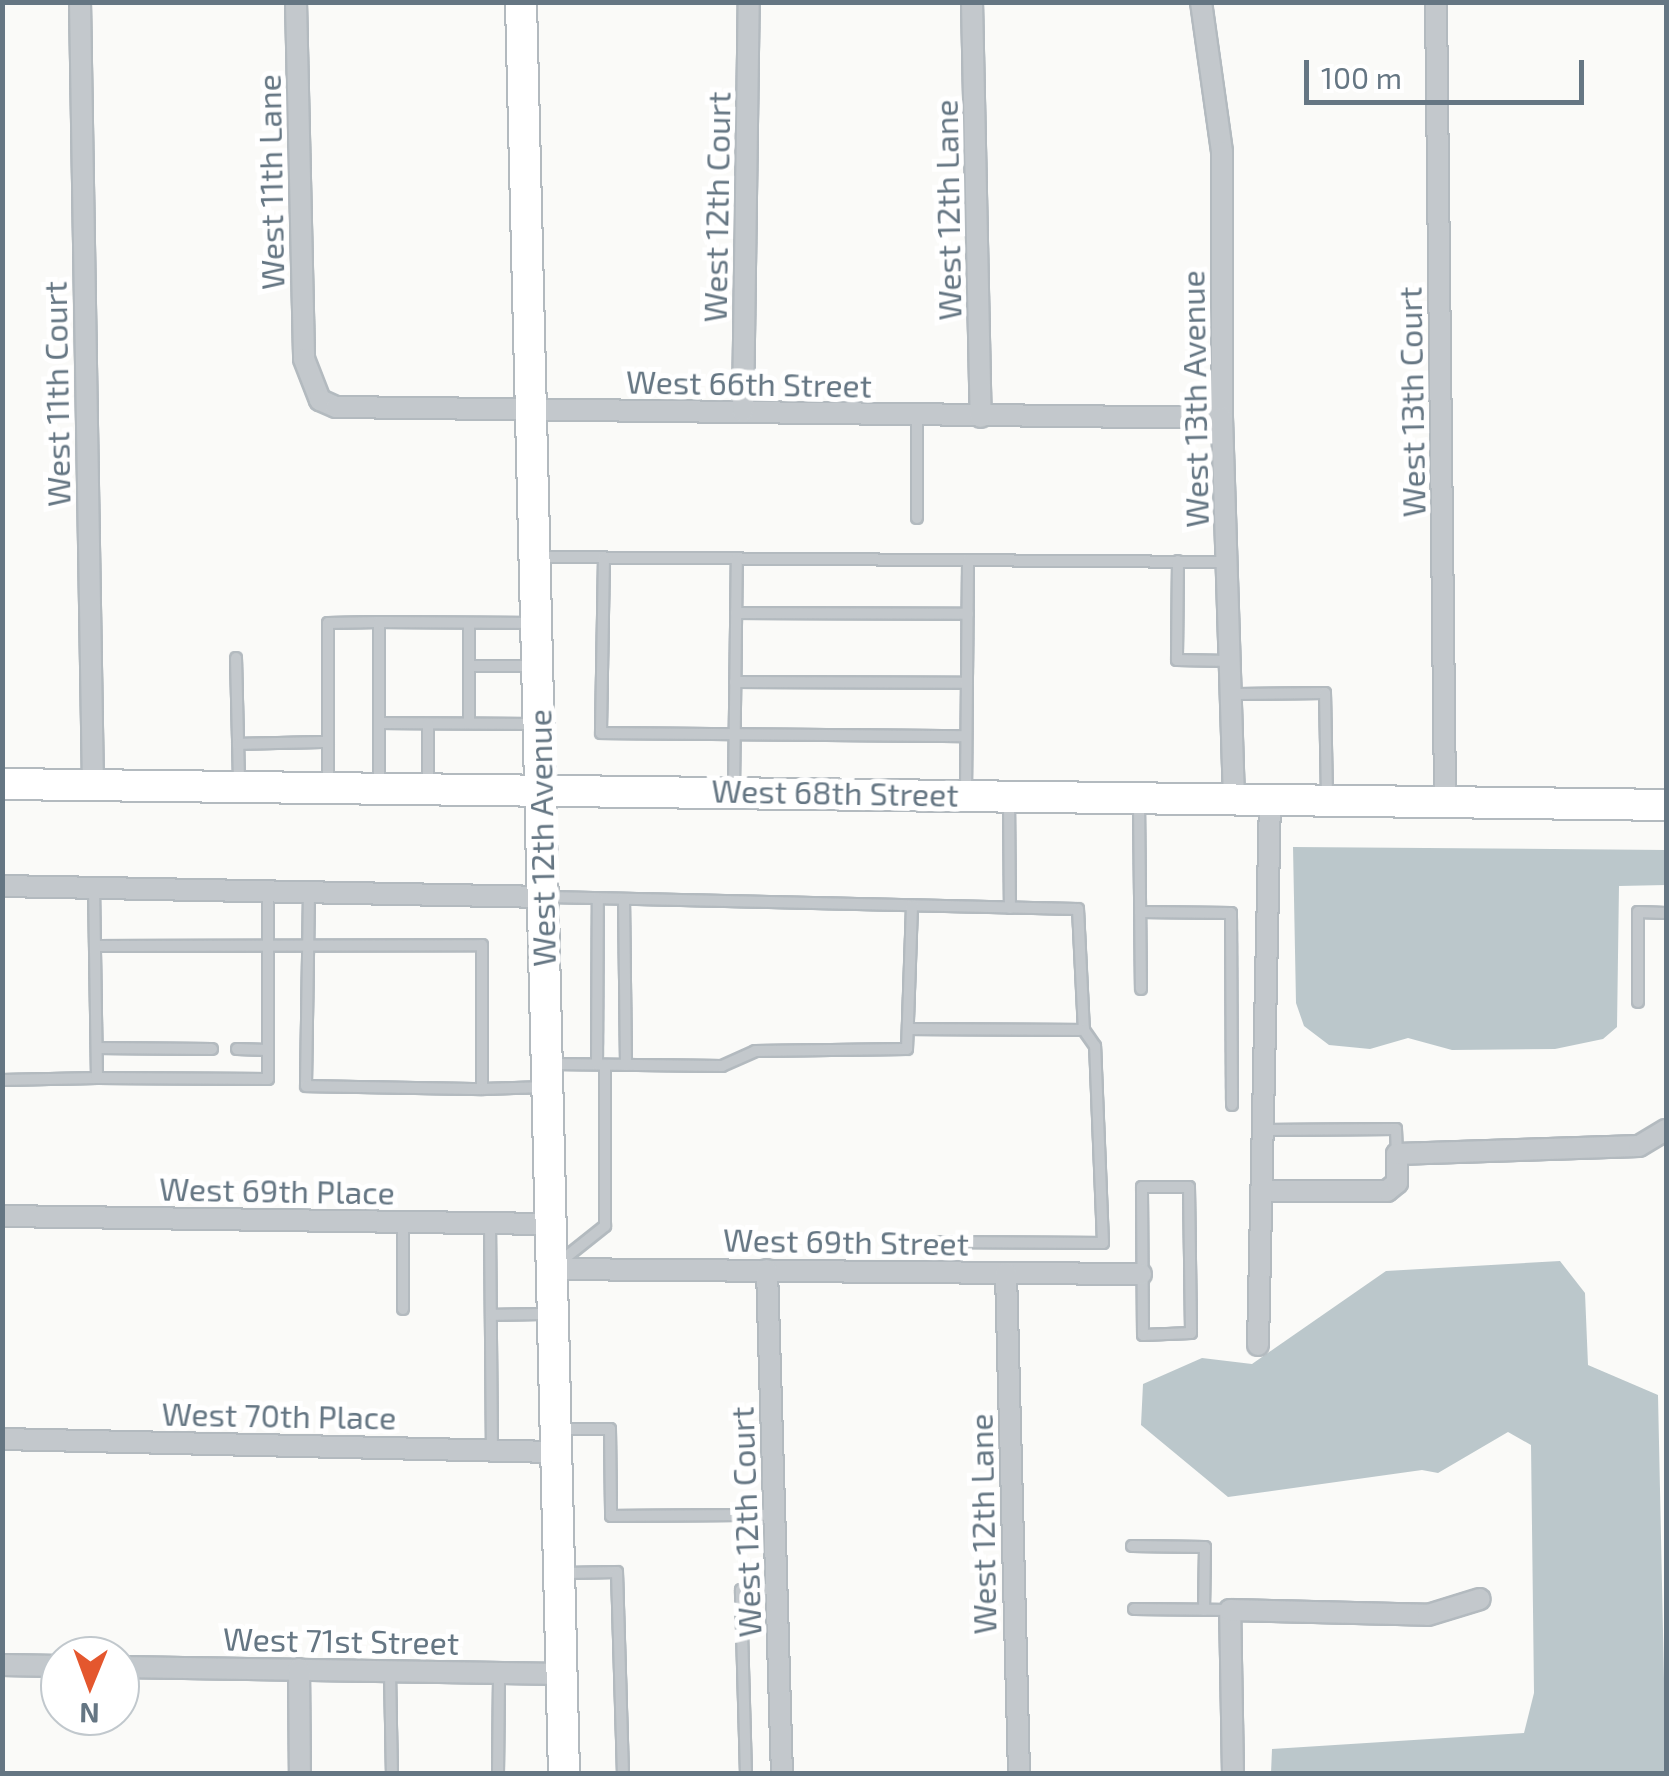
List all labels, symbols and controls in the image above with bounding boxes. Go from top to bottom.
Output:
scale bar [1309,40,1589,102]
text: 100 m [1321,59,1402,95]
street label: West 11th Lane [249,74,291,290]
street label: West 12th Court [695,91,737,323]
street label: West 12th Lane [926,99,968,321]
street label: West 13th Avenue [1173,270,1215,528]
street label: West 11th Court [35,281,77,507]
street label: West 13th Court [1390,286,1432,518]
street label: West 66th Street [626,362,872,404]
street label: West 12th Avenue [520,708,562,968]
street label: West 68th Street [711,771,959,813]
street label: West 69th Place [159,1169,395,1211]
street label: West 69th Street [723,1220,969,1262]
street label: West 70th Place [161,1394,397,1436]
street label: West 12th Court [722,1406,768,1638]
street label: West 12th Lane [961,1413,1003,1635]
street label: West 71st Street [223,1619,459,1661]
north arrow [40,1636,140,1736]
text: N [79,1697,100,1731]

